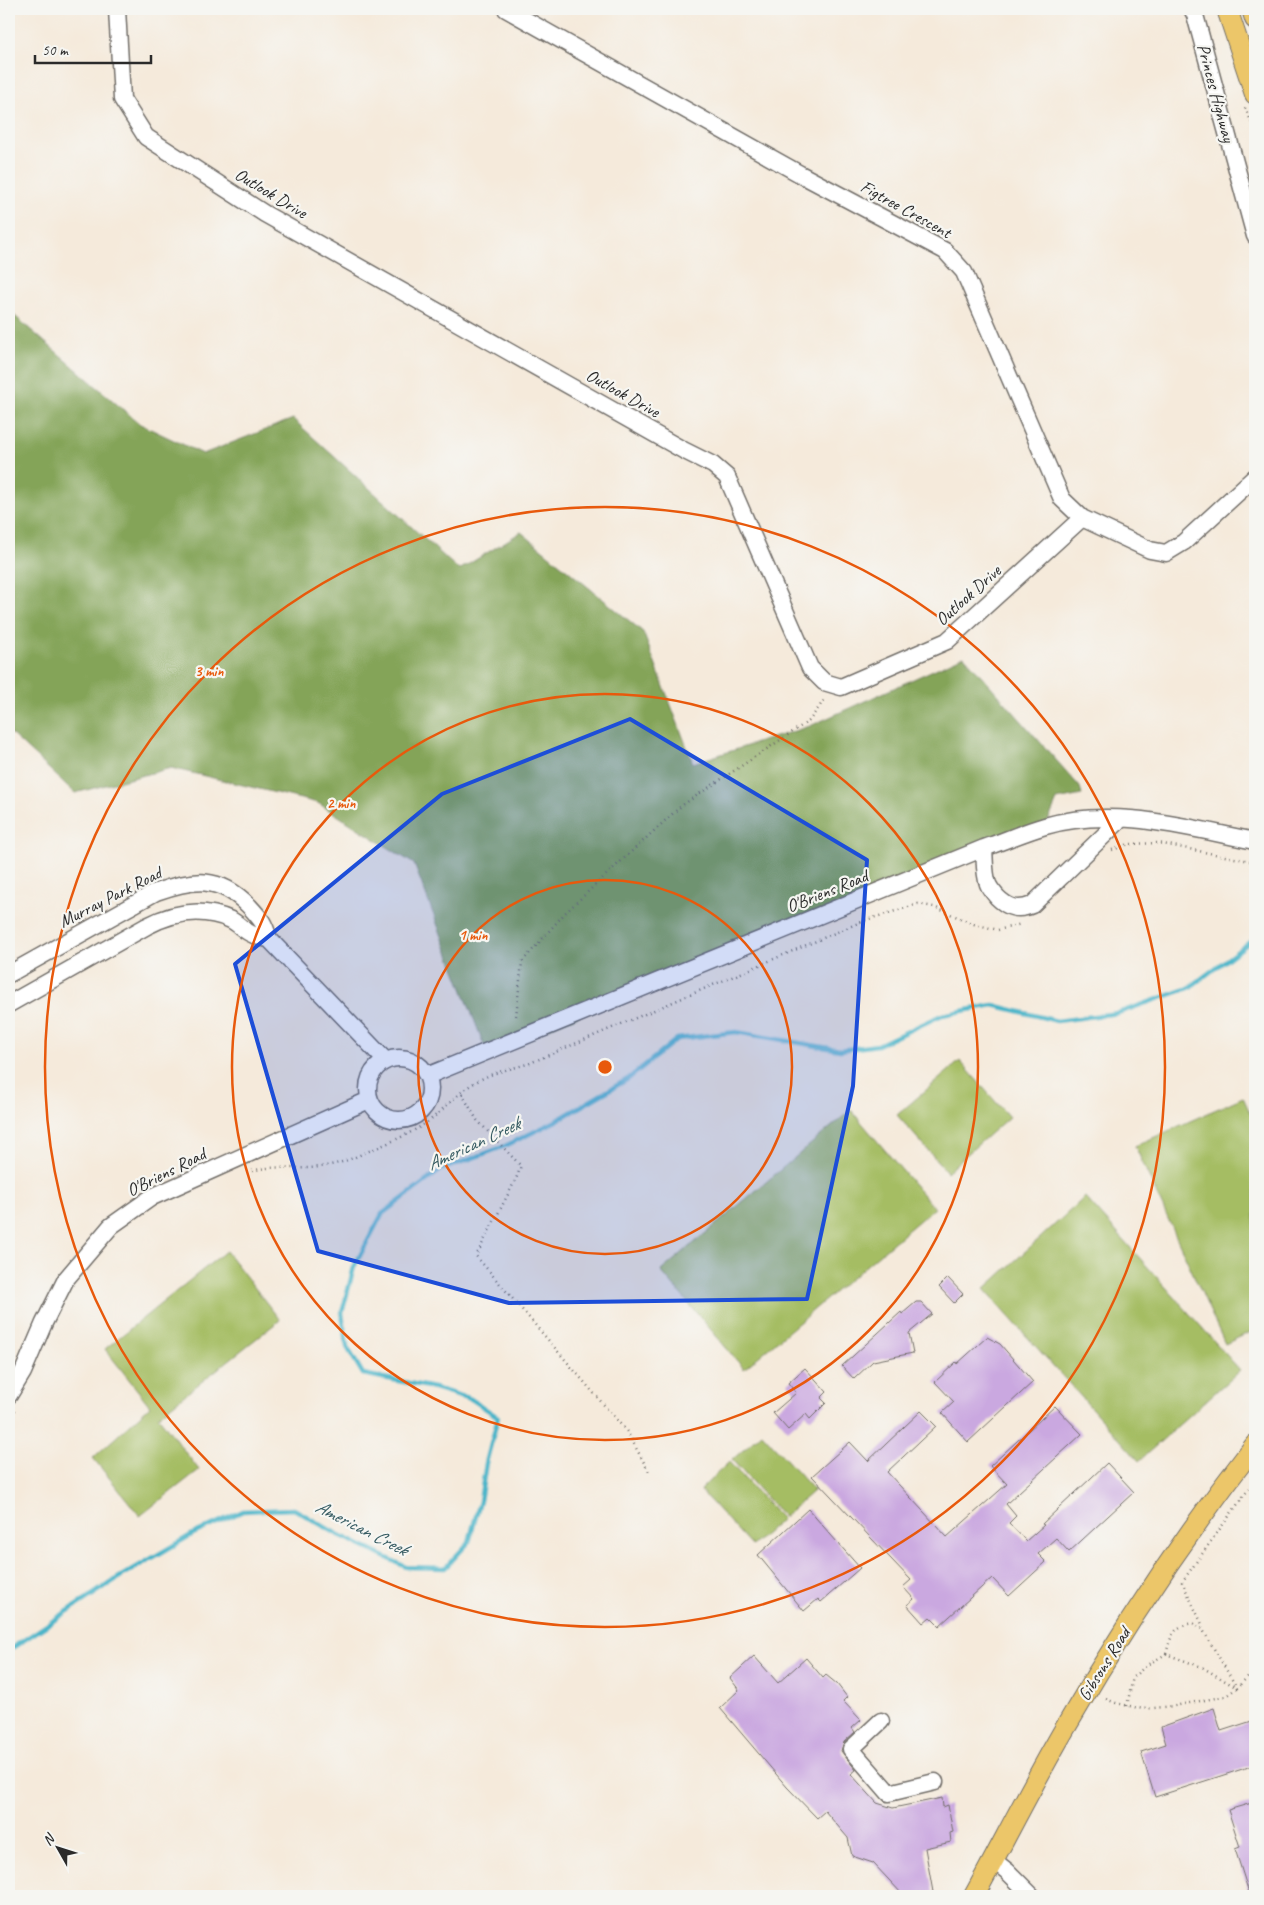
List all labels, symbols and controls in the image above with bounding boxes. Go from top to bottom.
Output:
scale bar [35,32,151,64]
text: 50 m [42,41,69,60]
street label: Princes Highway [1192,41,1240,146]
street label: Outlook Drive [231,163,312,224]
street label: Figtree Crescent [857,175,957,244]
street label: Outlook Drive [582,364,665,423]
street label: Outlook Drive [931,559,1006,630]
text: 3 min [195,662,224,681]
text: 2 min [327,794,356,813]
street label: Murray Park Road [55,860,168,932]
street label: O'Briens Road [783,864,873,917]
text: 1 min [459,926,488,945]
centre of rings [596,1058,614,1076]
water label: American Creek [423,1110,527,1176]
street label: O'Briens Road [123,1141,212,1201]
water label: American Creek [312,1495,415,1563]
street label: Gibsons Road [1073,1621,1137,1705]
north arrow [32,1822,82,1872]
text: N [39,1830,59,1849]

